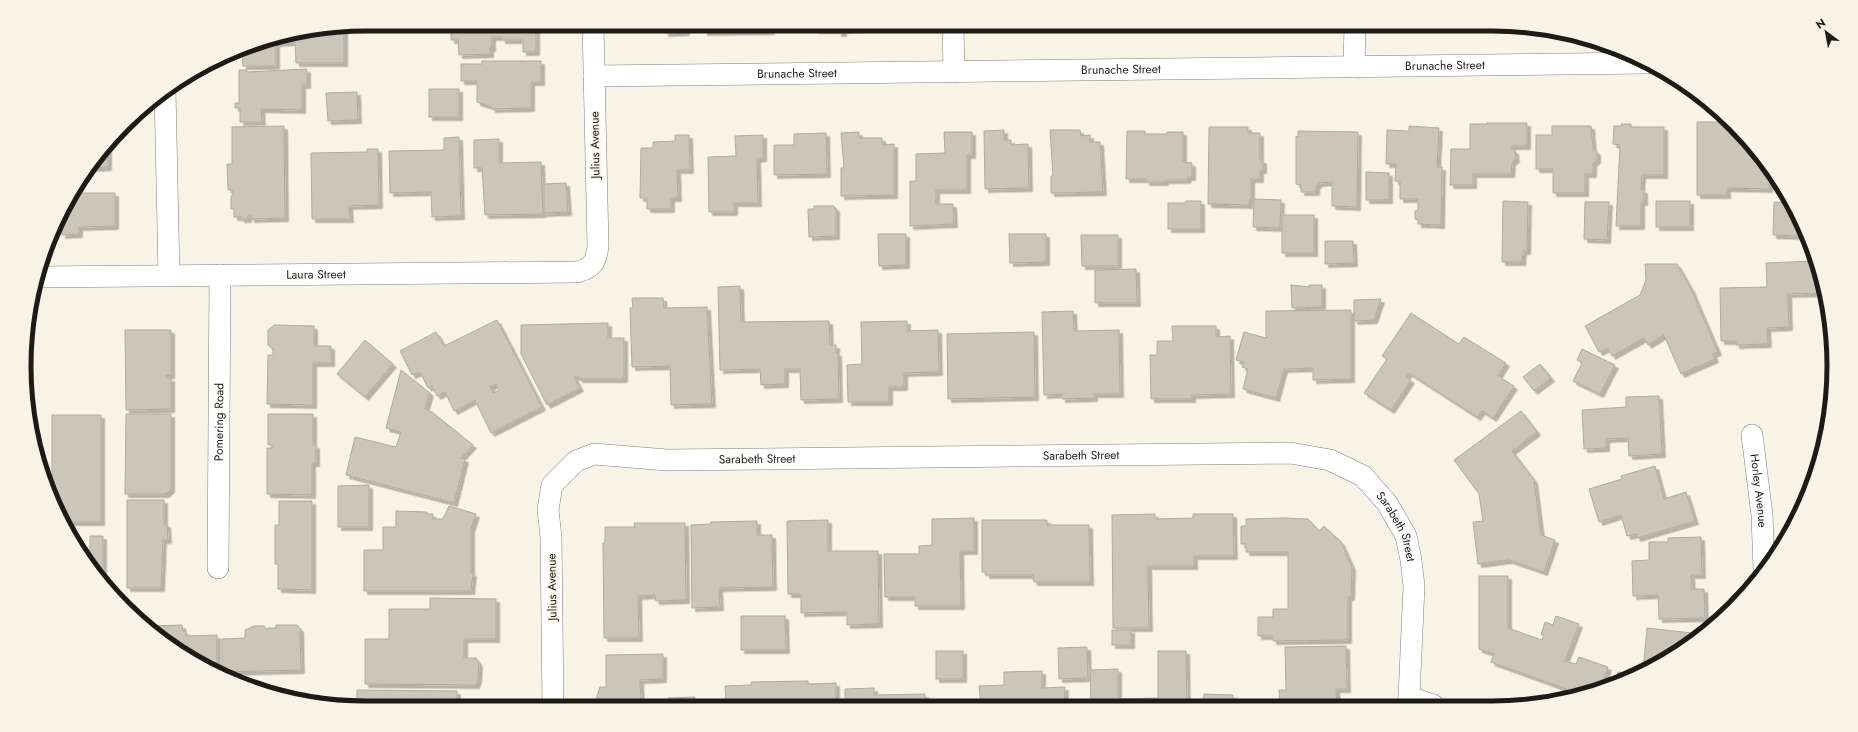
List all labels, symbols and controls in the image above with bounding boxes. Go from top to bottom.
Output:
north arrow [1806,12,1846,52]
text: N [1813,14,1829,33]
street label: Brunache Street [1405,56,1485,75]
street label: Brunache Street [1081,60,1161,79]
street label: Brunache Street [757,64,837,83]
street label: Julius Avenue [585,111,605,181]
street label: Laura Street [286,265,346,284]
street label: Pomering Road [210,383,228,461]
street label: Sarabeth Street [1042,446,1120,465]
street label: Sarabeth Street [719,450,796,468]
street label: Horley Avenue [1745,453,1771,528]
street label: Sarabeth Street [1372,487,1420,563]
street label: Julius Avenue [542,553,562,623]

